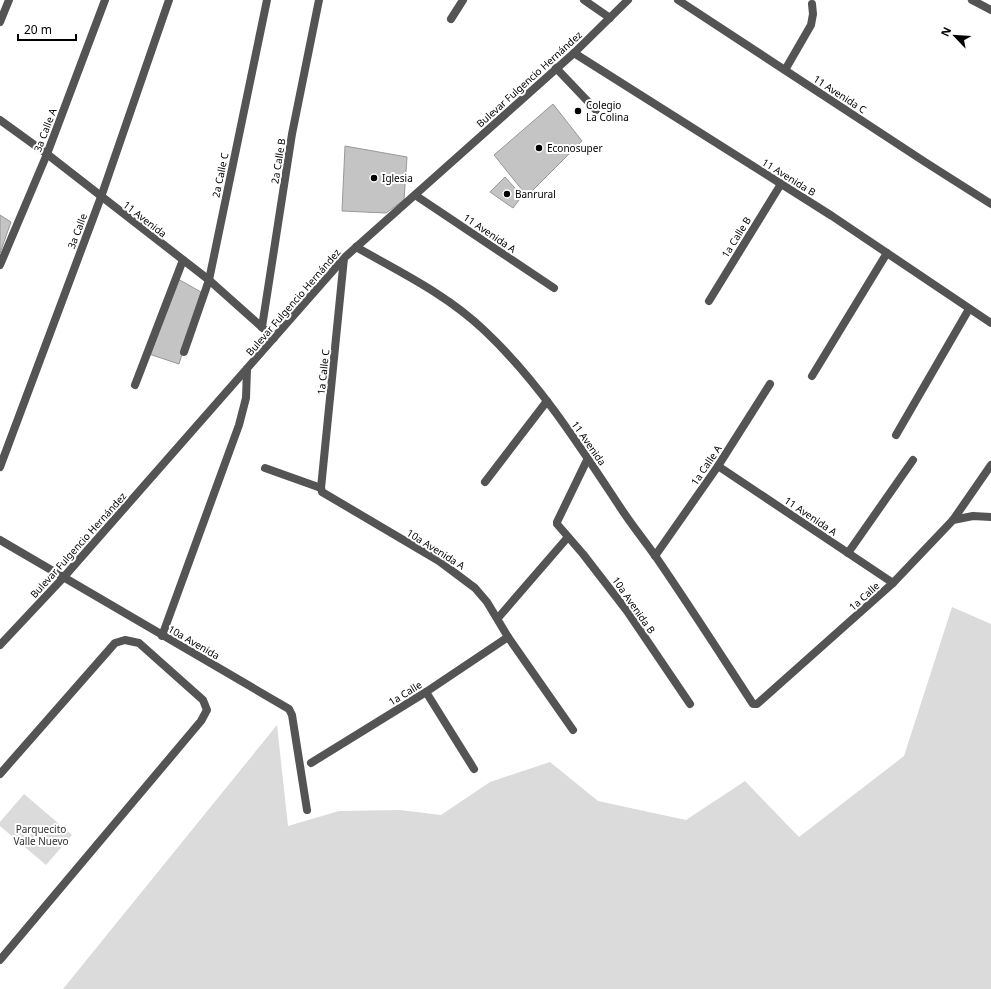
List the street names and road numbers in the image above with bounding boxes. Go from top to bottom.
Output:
street label: Bulevar Fulgencio Hernández [473,28,585,130]
street label: 11 Avenida C [811,72,870,117]
street label: 3a Calle A [30,106,60,154]
street label: 2a Calle B [268,137,288,185]
street label: 2a Calle C [208,151,232,199]
street label: 11 Avenida B [760,155,818,199]
street label: 11 Avenida [120,198,170,240]
street label: 11 Avenida A [461,210,520,256]
street label: 3a Calle [64,211,90,251]
street label: 1a Calle B [718,214,754,260]
street label: Bulevar Fulgencio Hernández [243,245,344,359]
street label: 1a Calle C [314,348,332,395]
street label: 11 Avenida [568,418,610,468]
street label: 1a Calle A [687,442,725,488]
street label: Bulevar Fulgencio Hernández [27,489,129,601]
street label: 11 Avenida A [782,493,841,539]
street label: 10a Avenida A [404,526,468,573]
street label: 10a Avenida B [609,574,659,636]
street label: 1a Calle [846,578,883,613]
street label: 10a Avenida [166,622,222,662]
street label: 1a Calle [386,677,425,709]

